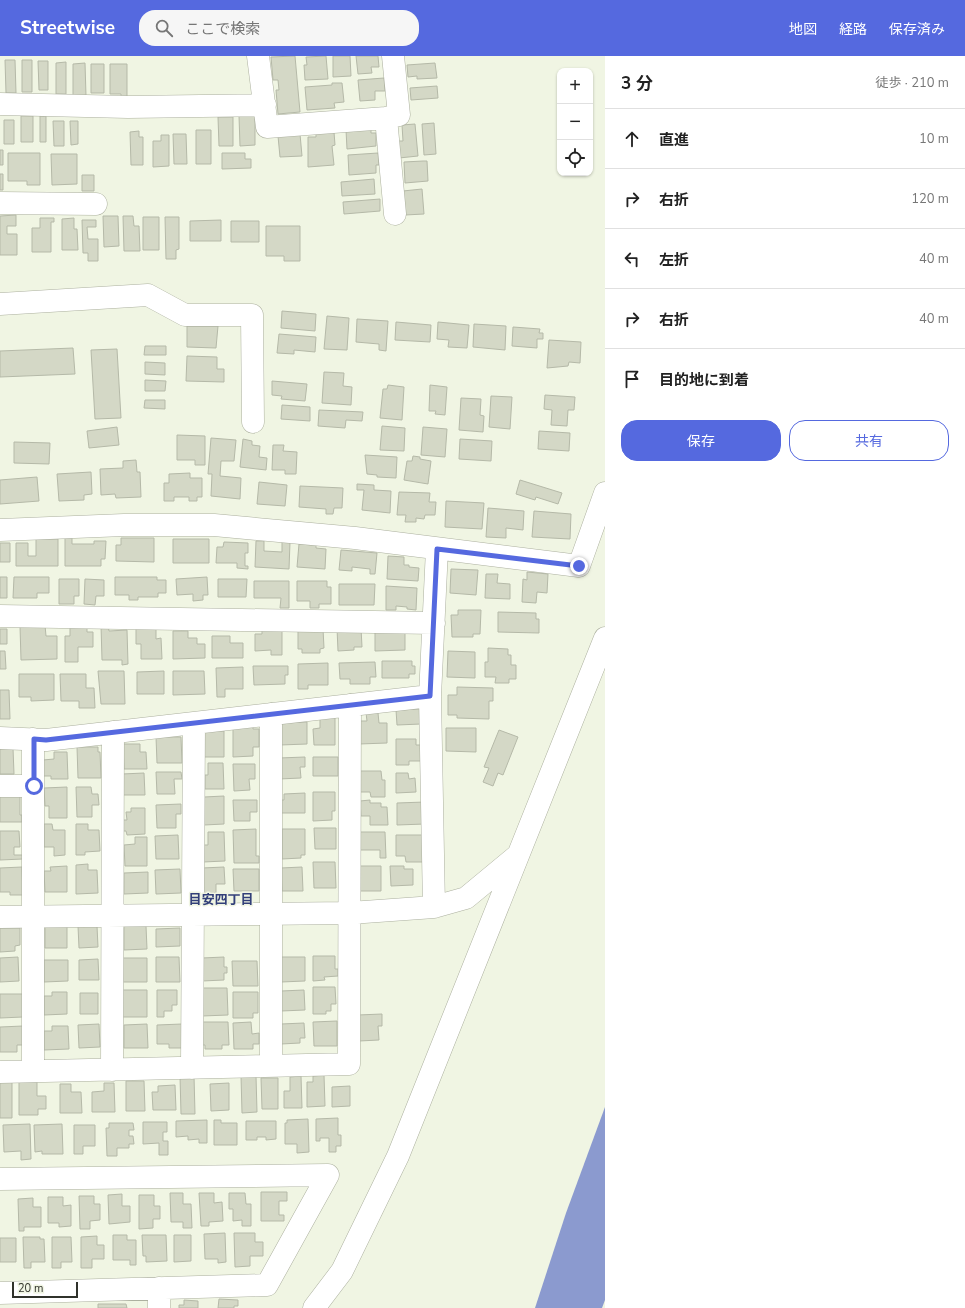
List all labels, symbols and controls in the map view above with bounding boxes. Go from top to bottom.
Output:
search box [139,10,419,46]
text: Streetwise [20,15,115,41]
icon: search [153,17,175,39]
text: ここで検索 [185,19,260,39]
text: 地図 [789,20,817,39]
text: 経路 [839,20,867,39]
text: 保存済み [889,20,945,39]
map controls [557,68,593,176]
button: + [557,68,593,104]
text: 3 分 [621,72,653,95]
text: 徒歩 · 210 m [875,74,949,92]
button: − [557,104,593,140]
icon: ahead [621,128,643,150]
text: 直進 [659,130,689,150]
text: 10 m [919,130,949,148]
button: locate [557,140,593,176]
icon: right [621,188,643,210]
text: 右折 [659,190,689,210]
text: 120 m [911,190,949,208]
icon: left [621,248,643,270]
text: 左折 [659,250,689,270]
text: 40 m [919,250,949,268]
icon: right [621,308,643,330]
text: 右折 [659,310,689,330]
text: 40 m [919,310,949,328]
icon: arrive [621,368,643,390]
text: 目的地に到着 [659,370,749,390]
button: 保存 [621,420,781,461]
button: 共有 [789,420,949,461]
route end [570,557,588,575]
route start [25,777,43,795]
district label: 目安四丁目 [188,891,254,909]
scale bar [12,1280,78,1299]
text: 20 m [18,1281,43,1296]

